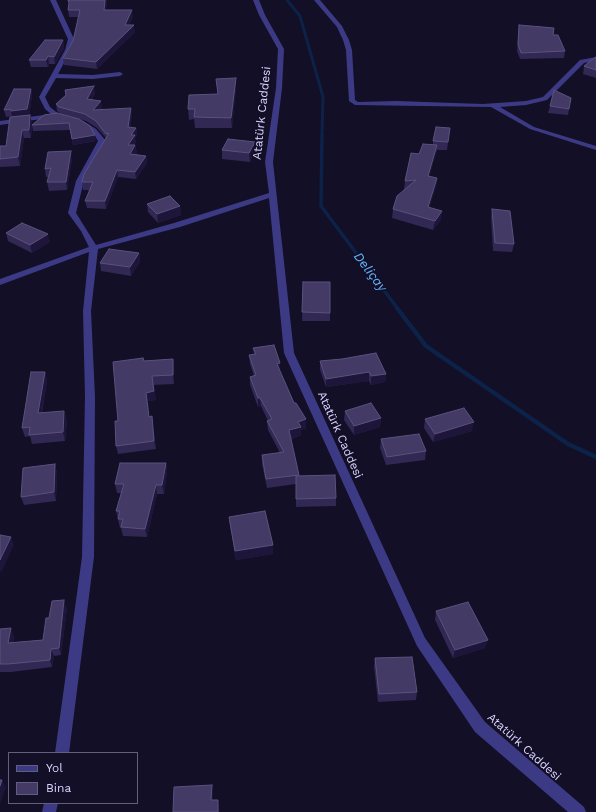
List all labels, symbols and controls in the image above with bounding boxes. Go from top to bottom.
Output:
street label: Atatürk Caddesi [250,66,274,160]
water label: Deliçay [350,249,390,295]
street label: Atatürk Caddesi [314,389,366,481]
street label: Atatürk Caddesi [484,710,564,784]
legend [8,752,138,804]
text: Yol [46,761,63,775]
text: Bina [46,781,71,795]

